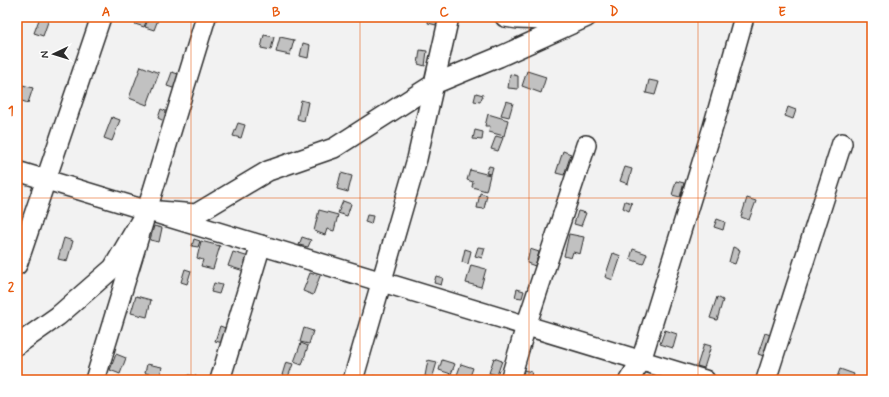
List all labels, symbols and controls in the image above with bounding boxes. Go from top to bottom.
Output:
text: A [102,4,110,21]
text: B [272,4,281,21]
text: C [439,4,449,21]
text: D [610,4,619,21]
text: E [778,4,786,21]
north arrow [34,34,74,74]
text: N [38,50,52,59]
text: 1 [8,103,14,120]
text: 2 [8,279,15,296]

